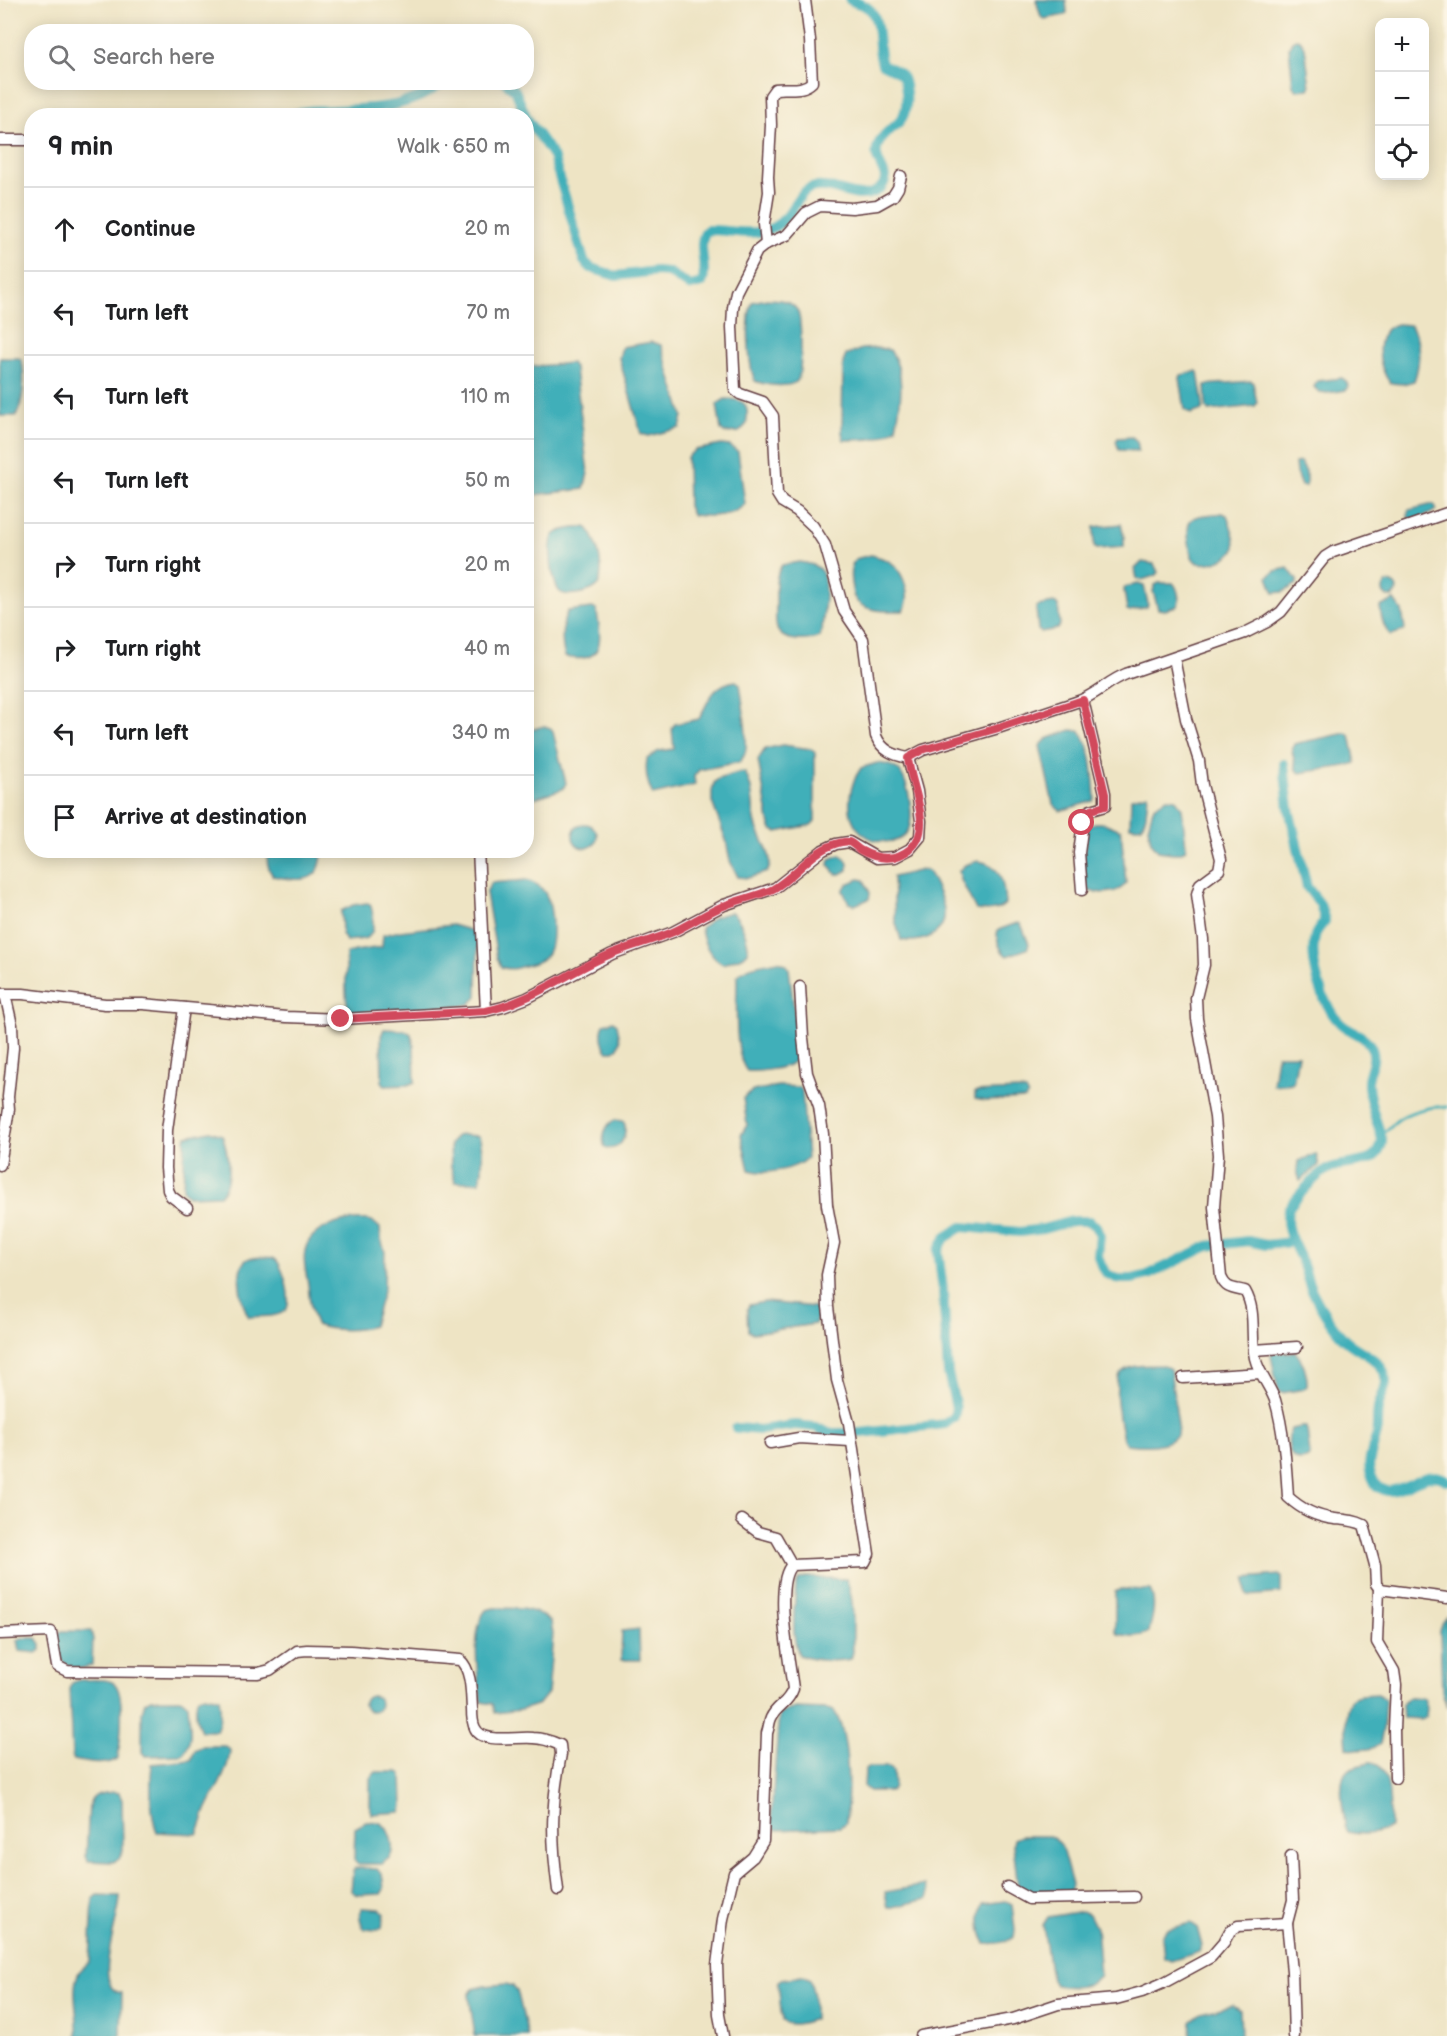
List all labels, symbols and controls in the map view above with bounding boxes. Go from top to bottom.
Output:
map controls [1375,18,1429,180]
button: + [1375,18,1429,72]
search box [24,24,534,90]
icon: search [45,41,78,74]
text: Search here [93,44,215,71]
button: − [1375,72,1429,126]
button: locate [1375,126,1429,180]
text: 9 min [48,132,113,163]
text: Walk · 650 m [397,135,510,159]
icon: ahead [48,213,81,246]
text: Continue [105,216,195,243]
text: 20 m [465,217,510,241]
icon: left [48,297,81,330]
text: Turn left [105,300,189,327]
text: 70 m [466,301,510,325]
icon: left [48,381,81,414]
text: Turn left [105,384,189,411]
text: 110 m [461,385,510,409]
icon: left [48,465,81,498]
text: Turn left [105,468,189,495]
text: 50 m [465,469,510,493]
icon: right [48,549,81,582]
text: Turn right [105,552,201,579]
text: 20 m [465,553,510,577]
icon: right [48,633,81,666]
text: Turn right [105,636,201,663]
text: 40 m [464,637,510,661]
icon: left [48,717,81,750]
text: Turn left [105,720,189,747]
text: 340 m [452,721,510,745]
icon: arrive [48,801,81,834]
text: Arrive at destination [105,804,307,831]
route start [1068,809,1094,835]
route end [327,1005,353,1031]

